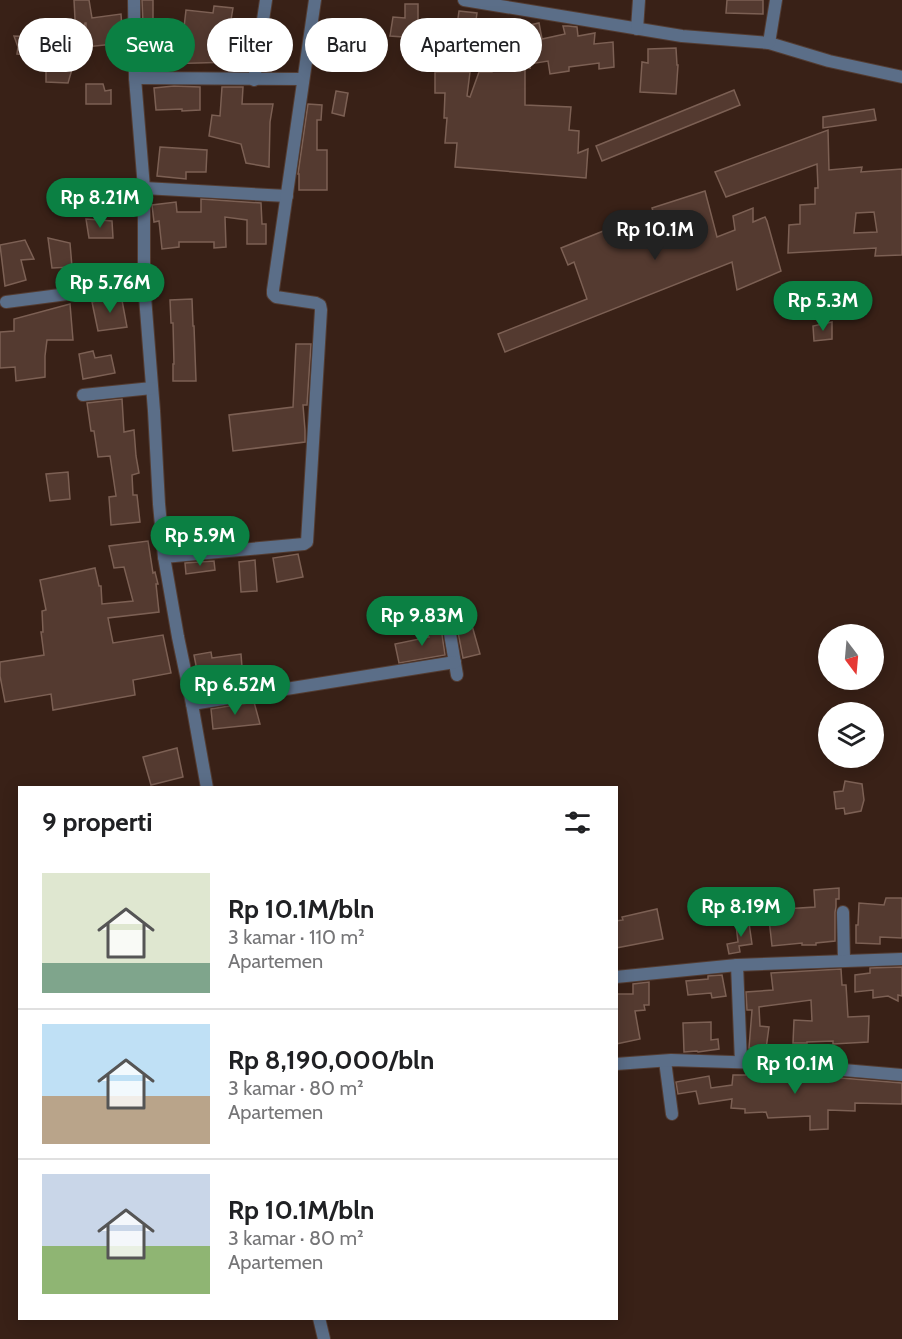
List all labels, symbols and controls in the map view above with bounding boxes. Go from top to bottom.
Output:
chip: Beli [18,18,93,72]
chip: Sewa [105,18,195,72]
chip: Filter [207,18,293,72]
chip: Baru [305,18,388,72]
chip: Apartemen [400,18,542,72]
pin: Rp 8.21M [38,178,162,229]
text: Rp 8.21M [60,185,140,209]
pin: Rp 10.1M [593,210,717,261]
text: Rp 10.1M [616,217,694,241]
pin: Rp 5.76M [48,263,172,314]
text: Rp 5.76M [69,270,151,294]
pin: Rp 5.3M [768,281,878,332]
text: Rp 5.3M [788,288,858,312]
pin: Rp 5.9M [145,516,255,567]
text: Rp 5.9M [165,523,235,547]
pin: Rp 9.83M [360,596,484,647]
text: Rp 9.83M [380,603,464,627]
north arrow [818,624,884,690]
map controls [818,624,884,768]
pin: Rp 6.52M [173,665,297,716]
text: Rp 6.52M [194,672,276,696]
button: layers [818,702,884,768]
text: 9 properti [42,806,153,838]
icon: filters [561,806,594,839]
pin: Rp 8.19M [679,887,803,938]
text: Rp 10.1M/bln [228,893,374,925]
text: Rp 8.19M [701,894,781,918]
icon: home [90,897,162,969]
text: 3 kamar · 110 m² [228,925,365,949]
text: Apartemen [228,949,323,973]
text: Rp 8,190,000/bln [228,1044,434,1076]
pin: Rp 10.1M [733,1044,857,1095]
icon: home [90,1048,162,1120]
text: Rp 10.1M [756,1051,834,1075]
text: 3 kamar · 80 m² [228,1076,364,1100]
text: Apartemen [228,1100,323,1124]
text: Rp 10.1M/bln [228,1194,374,1226]
icon: home [90,1198,162,1270]
text: 3 kamar · 80 m² [228,1226,364,1250]
text: Apartemen [228,1250,323,1274]

